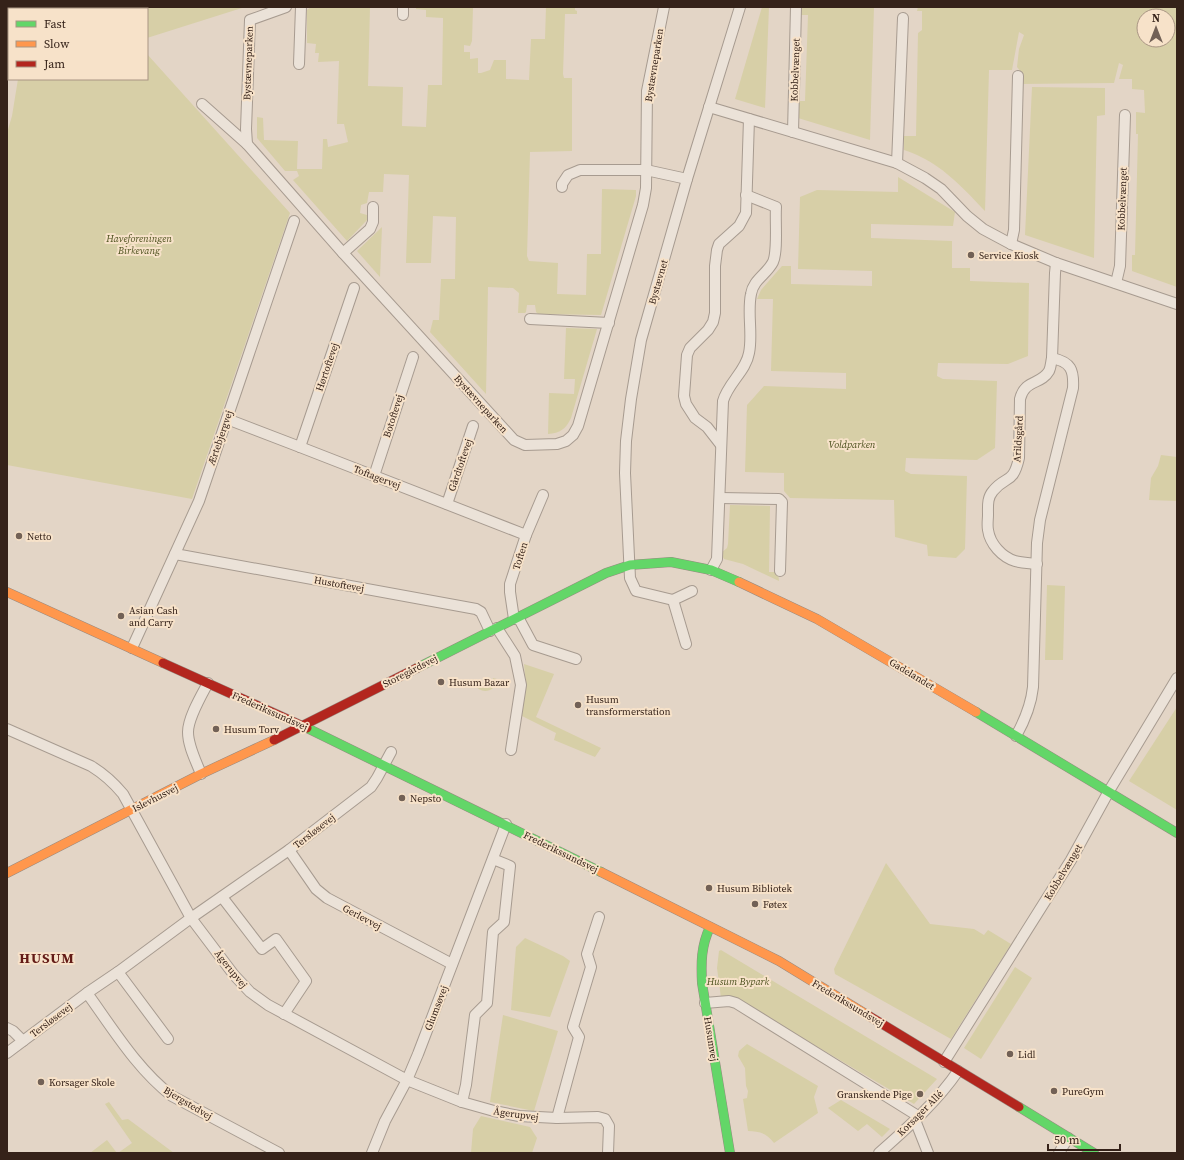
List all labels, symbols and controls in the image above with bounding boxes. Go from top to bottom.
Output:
legend [8,8,148,80]
north arrow [1136,8,1176,48]
text: N [1152,11,1160,26]
text: Fast [44,16,66,32]
street label: Bystævneparken [240,26,256,100]
street label: Bystævneparken [642,27,666,103]
text: Slow [44,36,70,52]
street label: Kobbelvænget [787,37,803,102]
text: Jam [43,56,65,72]
street label: Kobbelvænget [1114,166,1130,231]
park label: Haveforeningen Birkevang [105,232,172,257]
place label: Service Kiosk [979,249,1039,262]
marker: Service Kiosk [966,250,976,260]
street label: Bystævnet [645,257,671,306]
street label: Hørtoftevej [313,341,341,393]
street label: Bystævneparken [451,372,511,436]
street label: Botoftevej [380,393,406,439]
street label: Ærtebjergvej [204,408,236,467]
street label: Arildsgård [1010,415,1026,463]
street label: Gårdtoftevej [445,437,475,493]
park label: Voldparken [829,438,876,451]
street label: Toftagervej [352,462,403,492]
place label: Netto [27,530,52,543]
marker: Netto [14,531,24,541]
street label: Toften [509,540,531,572]
street label: Hustoftevej [313,573,365,595]
place label: Asian Cash and Carry [129,604,178,629]
marker: Asian Cash and Carry [116,611,126,621]
street label: Storegårdsvej [380,652,440,690]
street label: Gadelandet [887,655,938,693]
place label: Husum Bazar [449,676,510,689]
marker: Husum Bazar [436,677,446,687]
street label: Frederikssundsvej [230,688,310,734]
place label: Husum transformerstation [586,693,671,718]
marker: Husum transformerstation [573,700,583,710]
place label: Husum Torv [224,723,279,736]
marker: Husum Torv [211,724,221,734]
street label: Islevhusvej [130,781,180,815]
place label: Nepsto [410,792,442,805]
marker: Nepsto [397,793,407,803]
street label: Tersløsevej [291,811,338,851]
street label: Frederikssundsvej [522,828,601,876]
street label: Kobbelvænget [1041,841,1085,903]
place label: Husum Bibliotek [717,882,793,895]
marker: Husum Bibliotek [704,883,714,893]
place label: Føtex [763,898,788,911]
marker: Føtex [750,899,760,909]
street label: Gerlevvej [340,901,384,933]
street label: Ågerupvej [212,947,250,991]
district label: HUSUM [19,948,75,968]
park label: Husum Bypark [706,975,769,988]
street label: Frederikssundsvej [810,976,886,1030]
street label: Glumsøvej [421,983,451,1032]
street label: Tersløsevej [27,1000,75,1040]
street label: Husumvej [701,1016,721,1063]
place label: Lidl [1018,1048,1036,1061]
marker: Lidl [1005,1049,1015,1059]
place label: Korsager Skole [49,1076,115,1089]
marker: Korsager Skole [36,1077,46,1087]
street label: Bjergstedvej [161,1083,215,1123]
place label: PureGym [1062,1085,1104,1098]
marker: PureGym [1049,1086,1059,1096]
street label: Korsager Allé [894,1087,946,1139]
place label: Granskende Pige [837,1088,912,1101]
marker: Granskende Pige [915,1089,925,1099]
street label: Ågerupvej [493,1104,540,1124]
scale bar [1048,1126,1120,1152]
text: 50 m [1054,1132,1080,1148]

